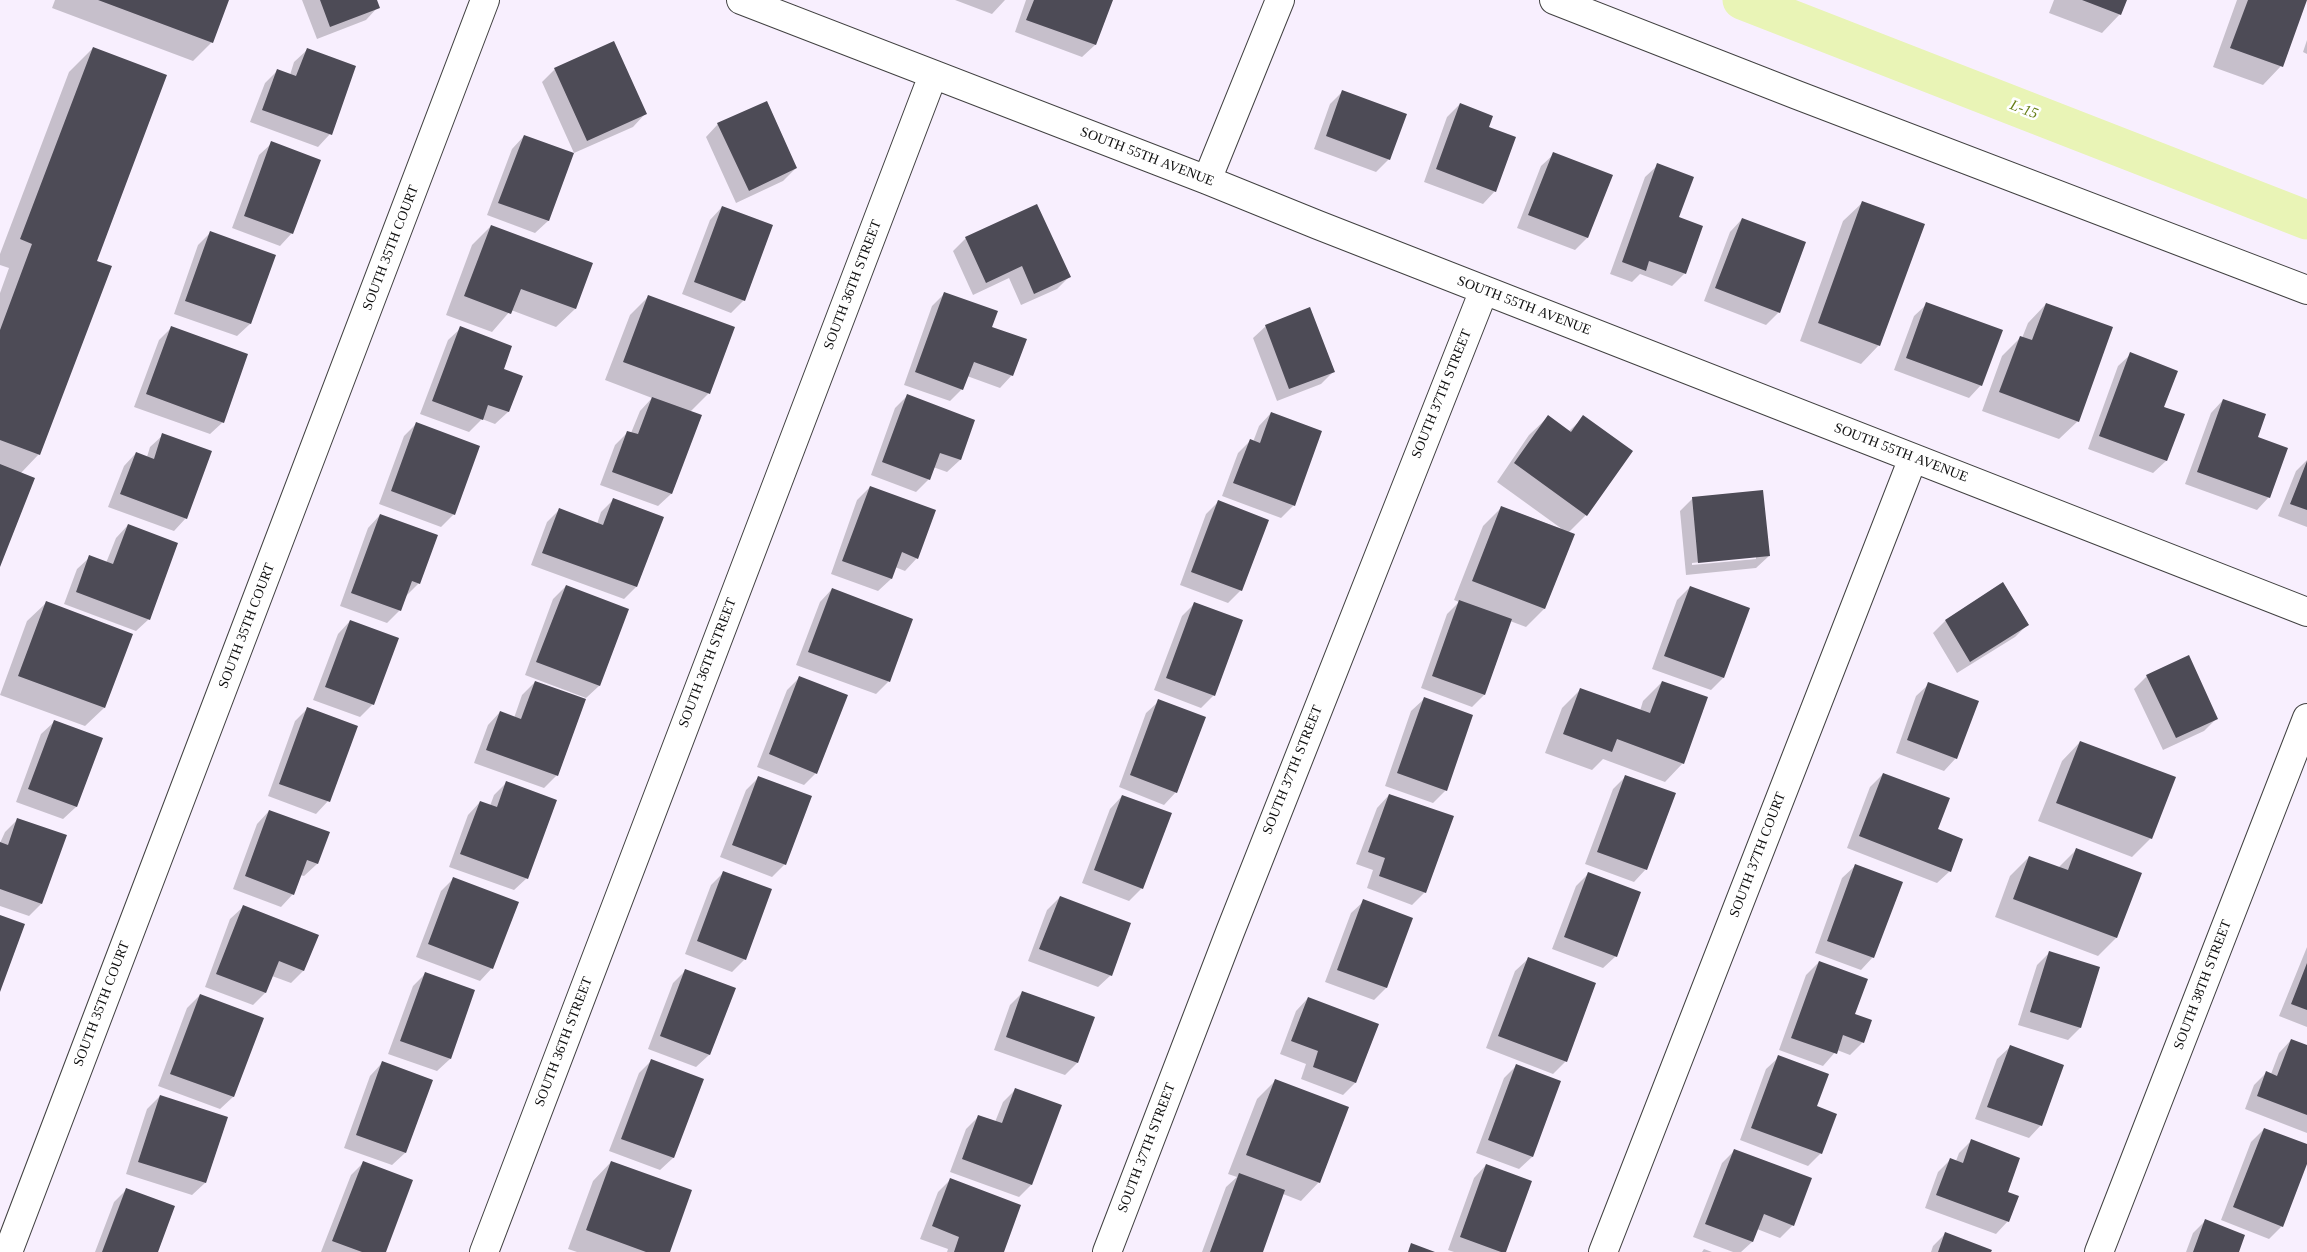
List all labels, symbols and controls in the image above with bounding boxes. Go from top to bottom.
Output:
water label: L-15 [2008,97,2040,123]
street label: SOUTH 55TH AVENUE [1078,124,1216,190]
street label: SOUTH 35TH COURT [359,183,423,313]
street label: SOUTH 36TH STREET [820,218,886,352]
street label: SOUTH 55TH AVENUE [1455,273,1593,339]
street label: SOUTH 37TH STREET [1408,327,1476,461]
street label: SOUTH 55TH AVENUE [1832,420,1970,486]
street label: SOUTH 35TH COURT [215,561,279,691]
street label: SOUTH 36TH STREET [675,596,741,730]
street label: SOUTH 37TH STREET [1259,703,1327,837]
street label: SOUTH 37TH COURT [1726,790,1790,920]
street label: SOUTH 38TH STREET [2170,918,2236,1052]
street label: SOUTH 35TH COURT [70,939,134,1069]
street label: SOUTH 36TH STREET [531,975,597,1109]
street label: SOUTH 37TH STREET [1114,1081,1180,1215]

